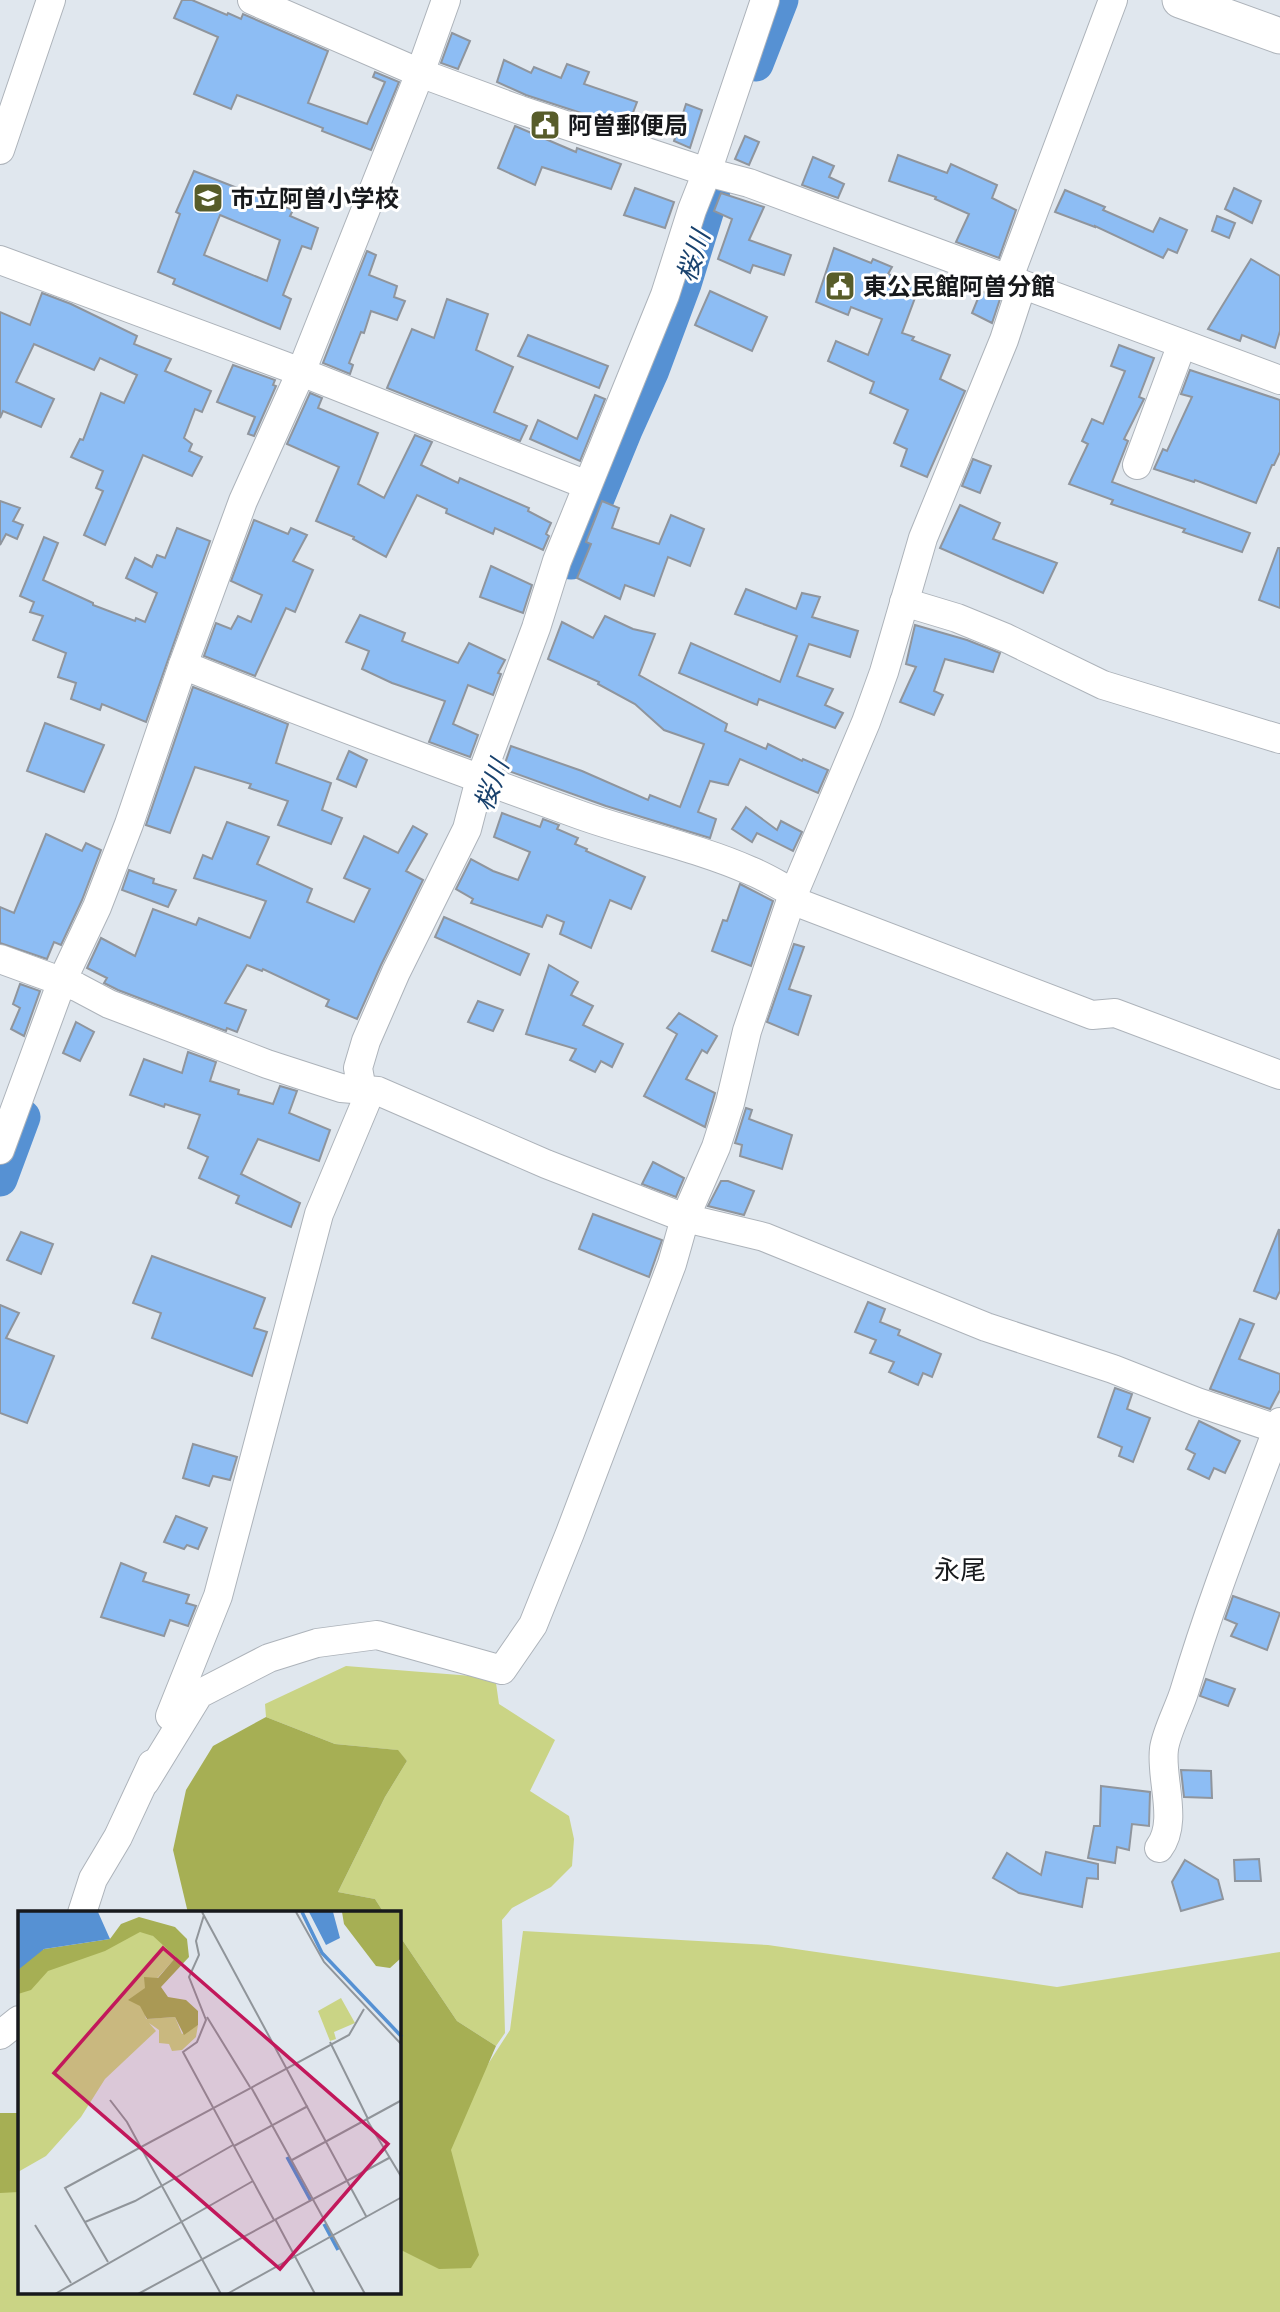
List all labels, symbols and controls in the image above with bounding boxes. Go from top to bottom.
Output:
public building icon: 阿曽郵便局 [528,108,562,142]
place label: 阿曽郵便局 [568,110,688,140]
school or university icon: 市立阿曽小学校 [191,181,225,215]
place label: 市立阿曽小学校 [231,183,399,213]
water label: 桜川 [669,223,718,286]
public building icon: 東公民館阿曽分館 [823,269,857,303]
place label: 東公民館阿曽分館 [863,271,1055,301]
water label: 桜川 [467,752,516,815]
district label: 永尾 [934,1553,986,1586]
inset map [18,1911,401,2294]

